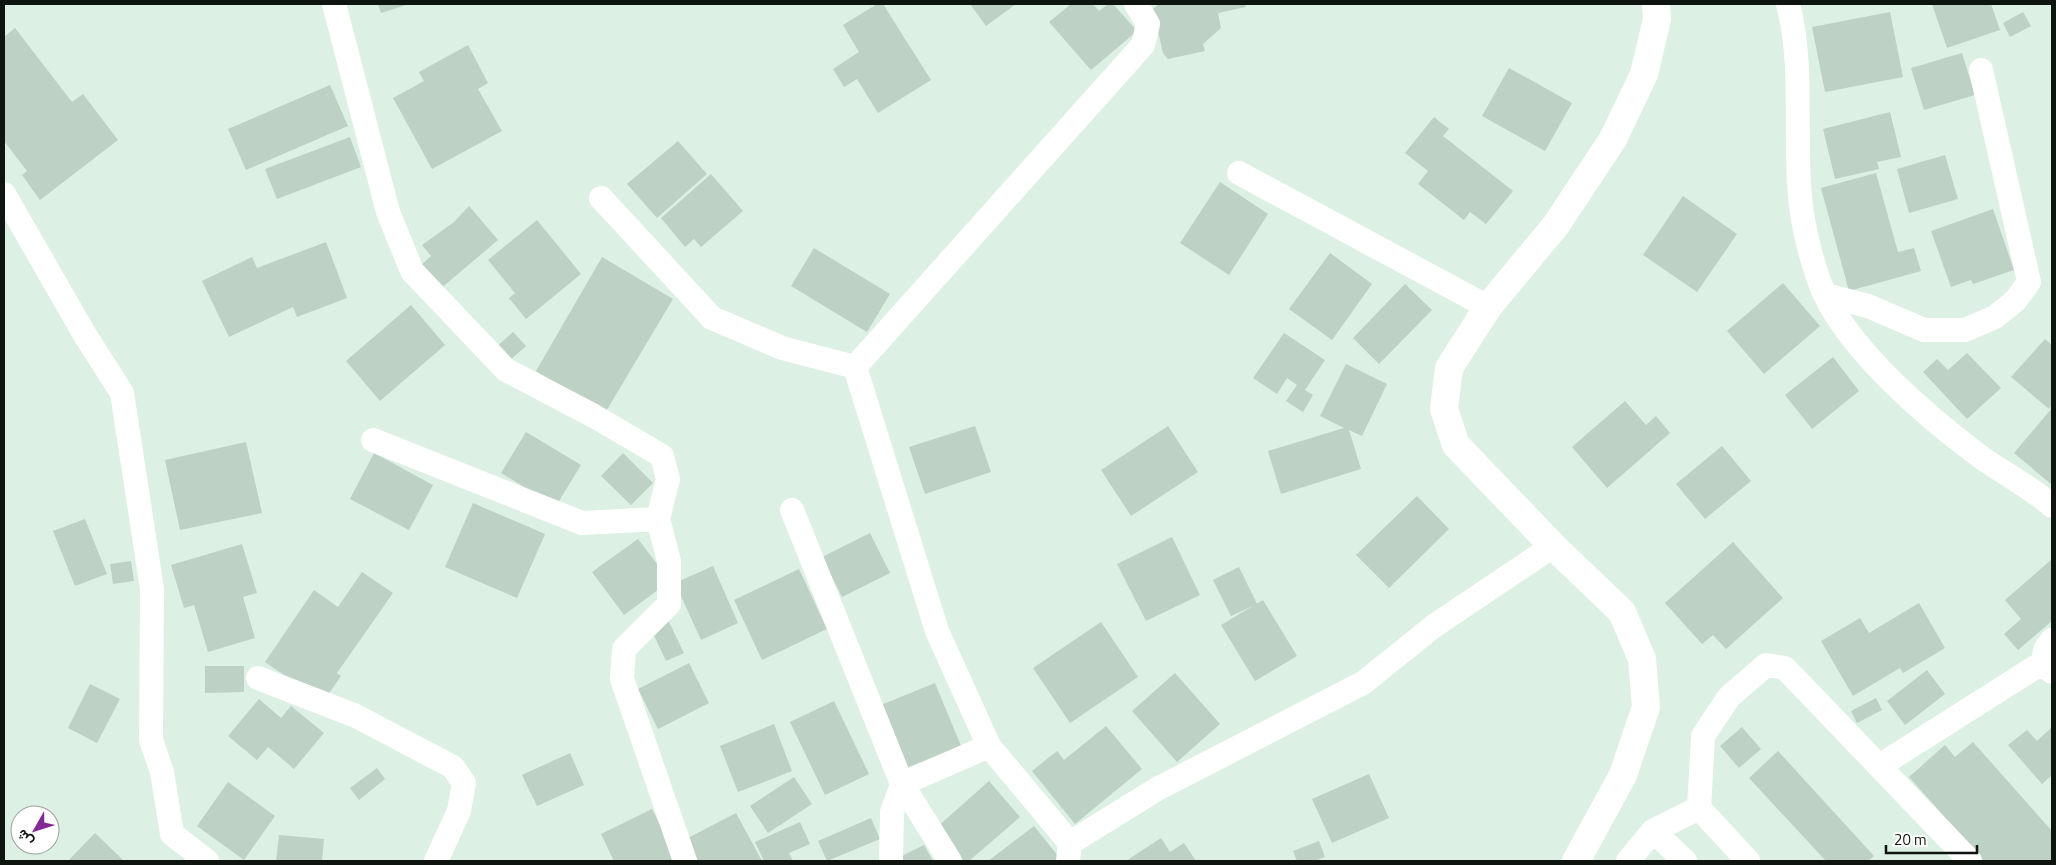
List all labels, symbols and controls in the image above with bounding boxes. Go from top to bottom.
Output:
north arrow [10,805,60,855]
scale bar [1886,822,1977,854]
text: ش [11,825,38,852]
text: 20 m [1894,828,1927,851]

